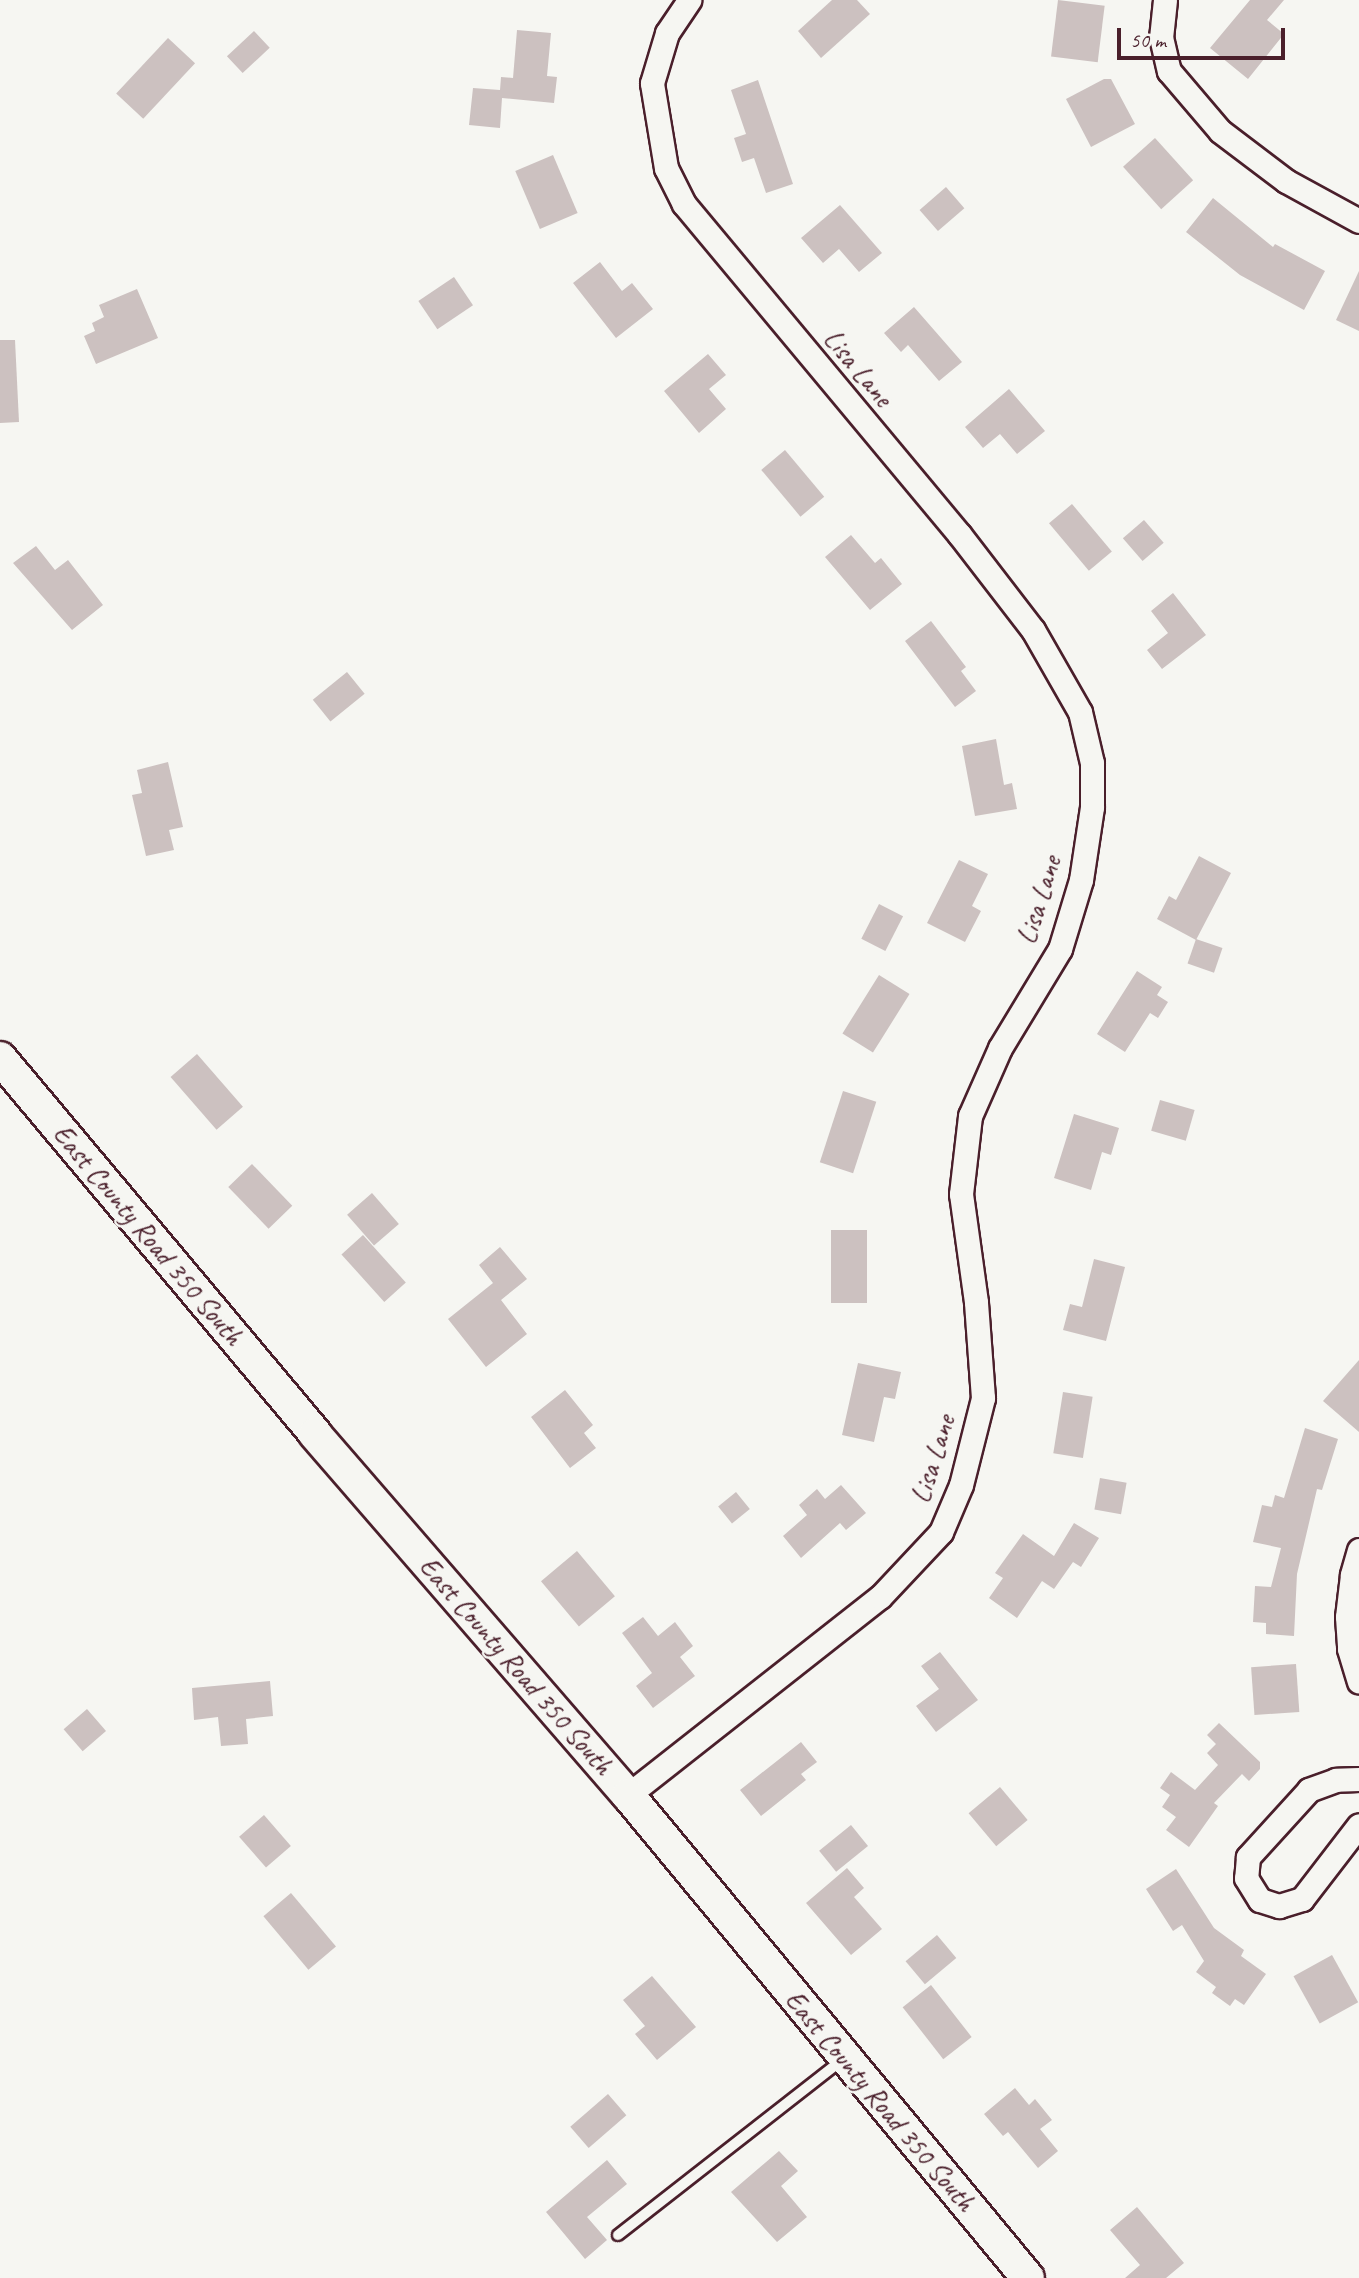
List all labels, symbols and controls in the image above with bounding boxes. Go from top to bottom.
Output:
scale bar [1121,14,1289,58]
text: 50 m [1130,27,1166,53]
street label: Lisa Lane [816,322,900,414]
street label: Lisa Lane [1010,852,1068,948]
street label: East County Road 350 South [46,1118,250,1352]
street label: Lisa Lane [904,1411,962,1507]
street label: East County Road 350 South [412,1550,620,1782]
street label: East County Road 350 South [778,1984,982,2218]

